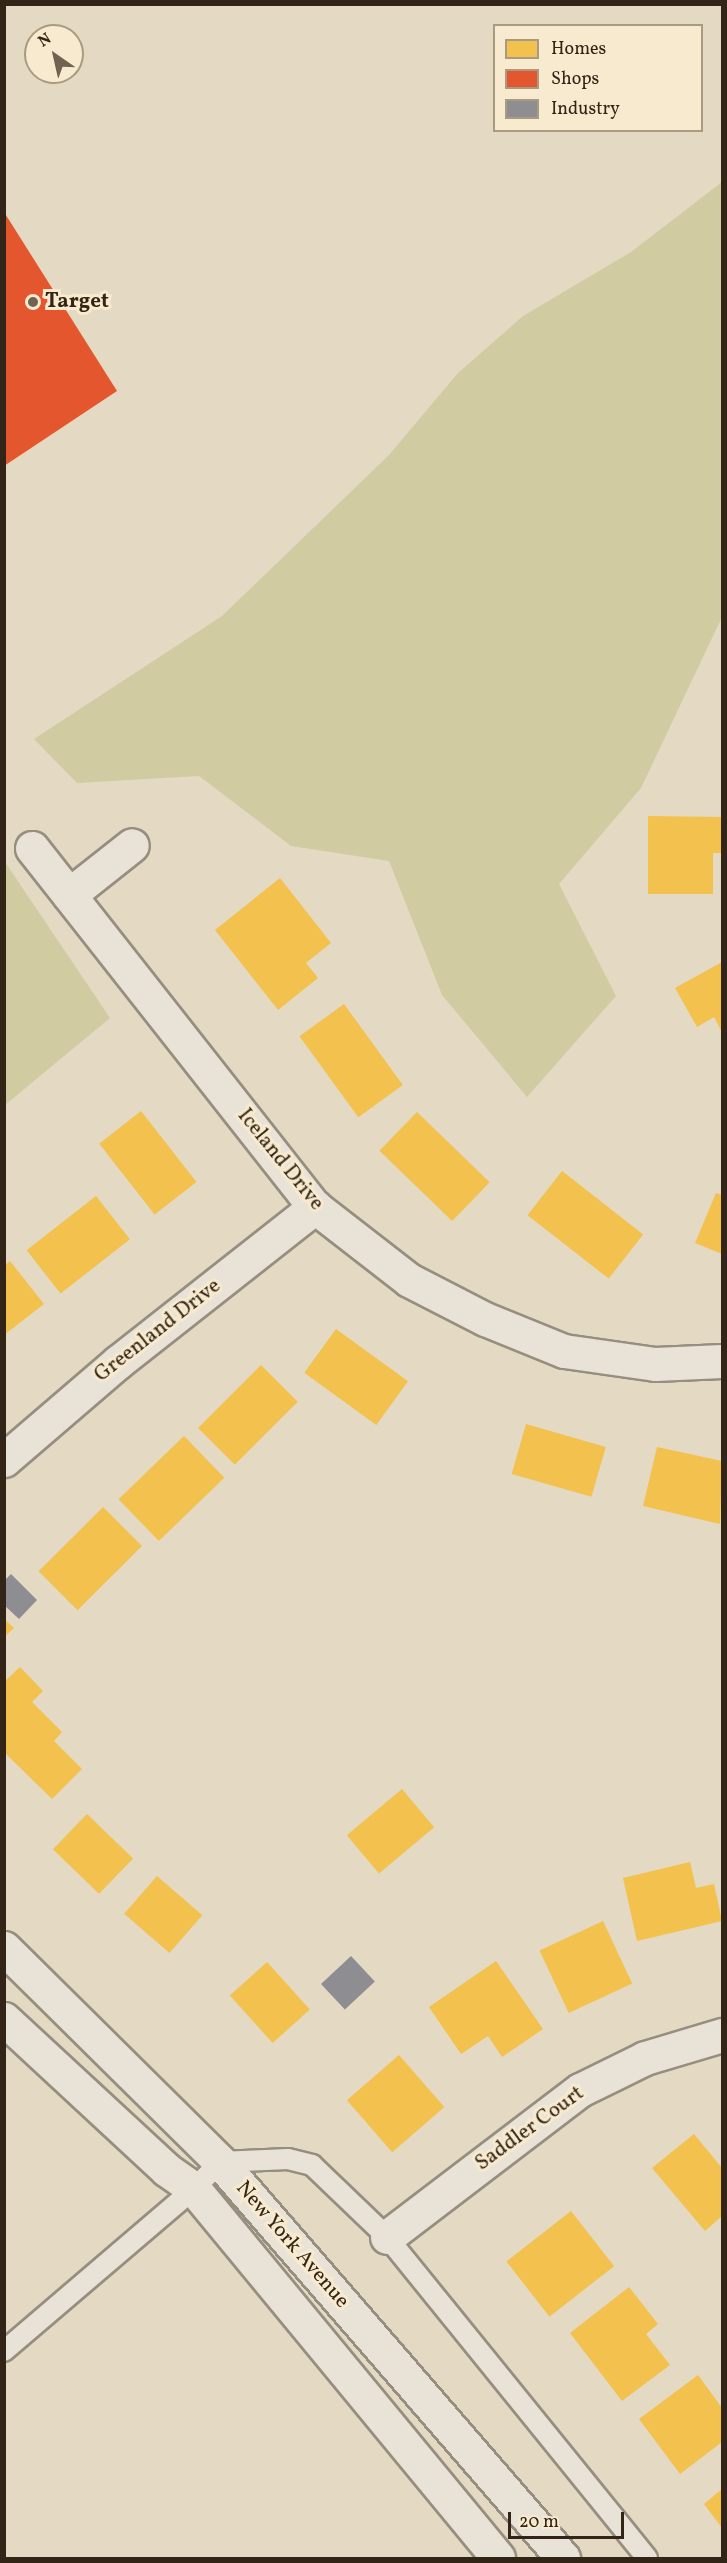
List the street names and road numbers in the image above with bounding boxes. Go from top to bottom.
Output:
street label: Iceland Drive [231,1104,329,1216]
street label: Greenland Drive [90,1274,226,1388]
street label: Saddler Court [471,2081,589,2177]
street label: New York Avenue [230,2176,354,2314]

